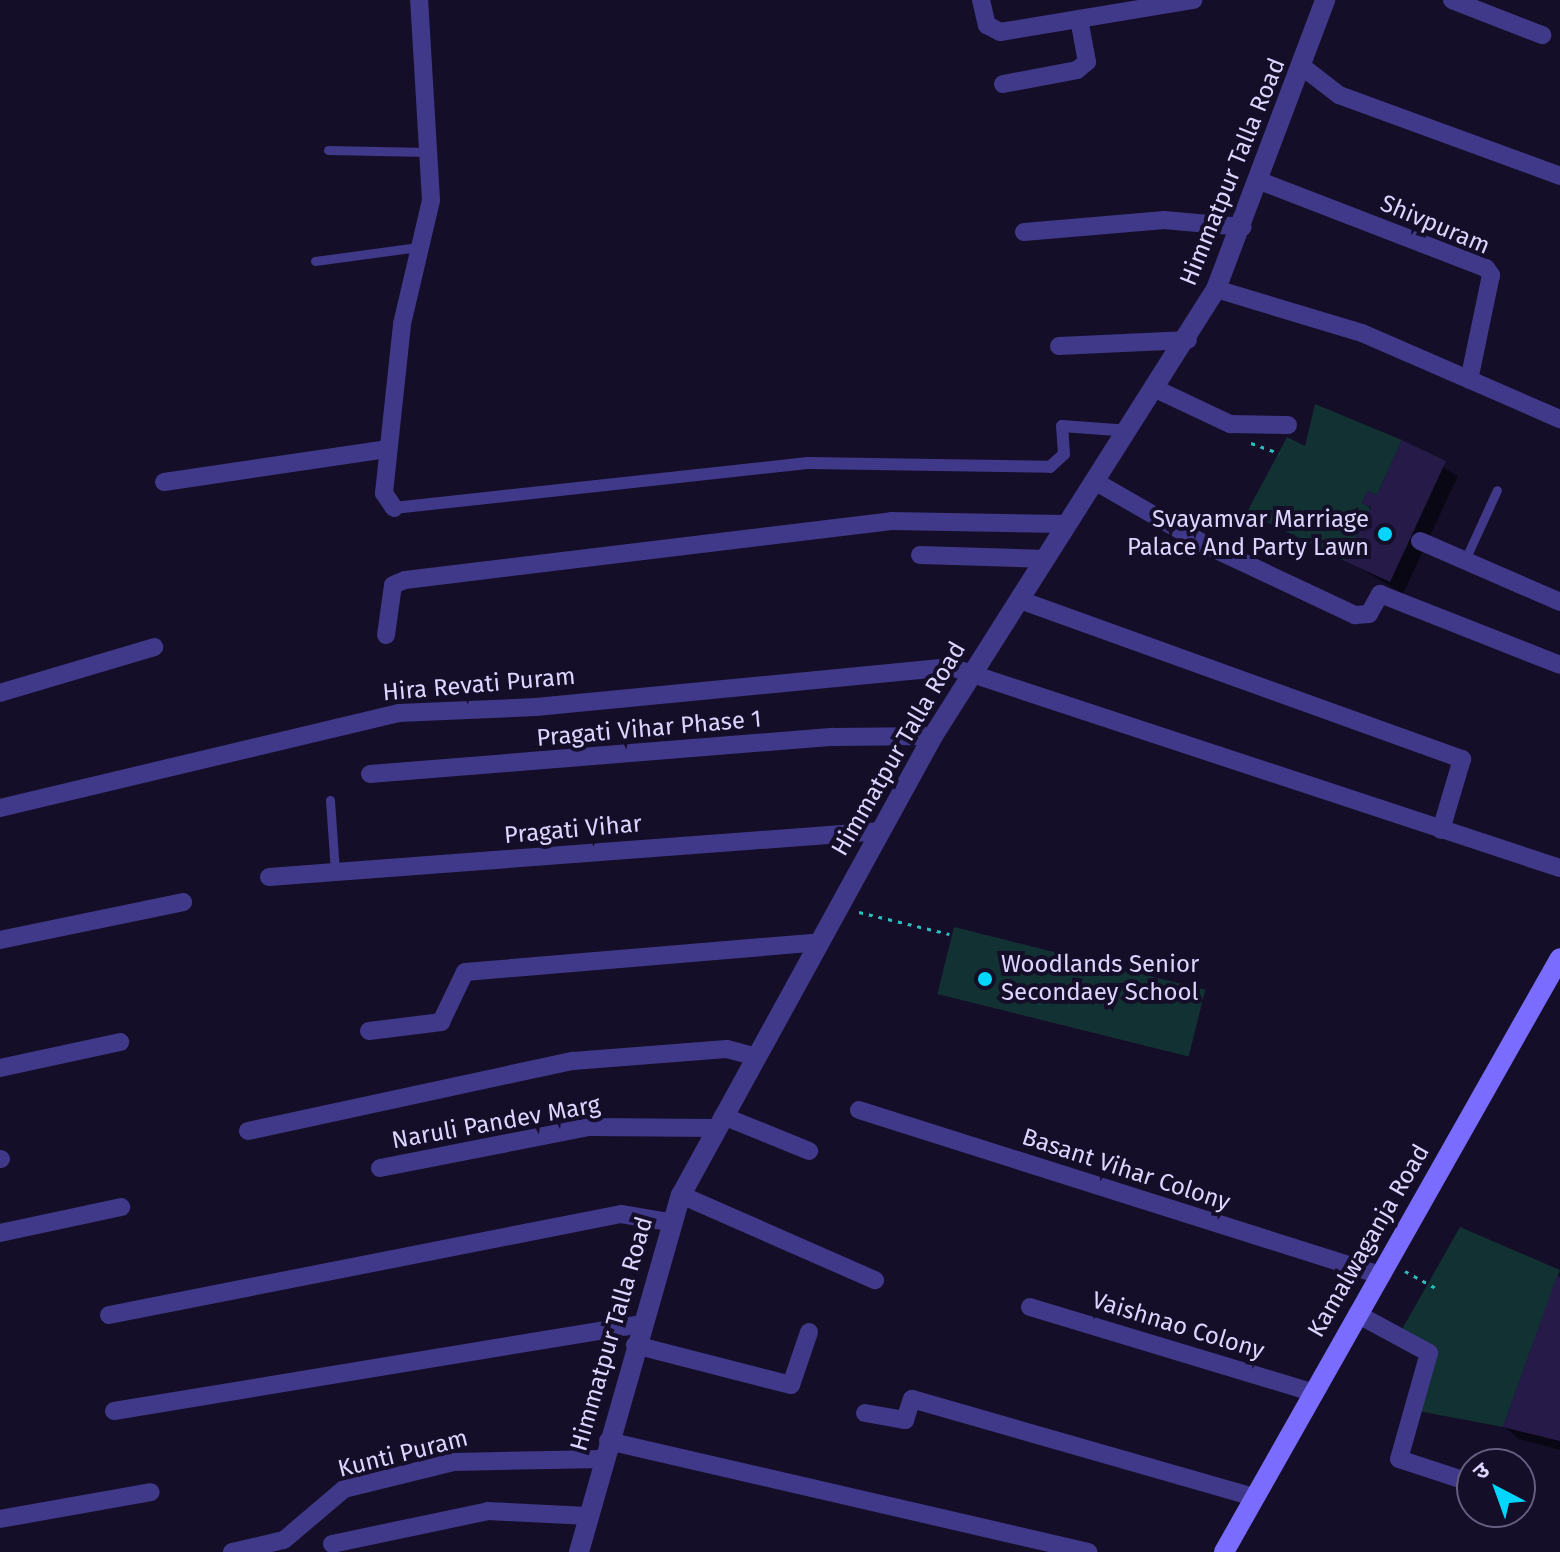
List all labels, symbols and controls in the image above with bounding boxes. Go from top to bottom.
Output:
street label: Himmatpur Talla Road [1174,54,1292,290]
street label: Shivpuram [1376,189,1494,261]
place label: Svayamvar Marriage Palace And Party Lawn [1127,506,1369,562]
marker: Svayamvar Marriage Palace And Party Lawn [1376,525,1394,543]
street label: Himmatpur Talla Road [826,637,972,861]
street label: Hira Revati Puram [381,662,577,708]
street label: Pragati Vihar Phase 1 [535,705,763,753]
street label: Pragati Vihar [503,810,643,850]
place label: Woodlands Senior Secondaey School [1001,951,1199,1007]
marker: Woodlands Senior Secondaey School [976,970,994,988]
street label: Naruli Pandev Marg [390,1090,602,1156]
street label: Basant Vihar Colony [1018,1123,1234,1217]
street label: Kamalwaganja Road [1302,1139,1436,1343]
street label: Himmatpur Talla Road [565,1213,659,1455]
street label: Vaishnao Colony [1088,1286,1268,1366]
street label: Kunti Puram [335,1424,471,1484]
north arrow [1456,1448,1536,1528]
text: उ [1468,1457,1495,1485]

